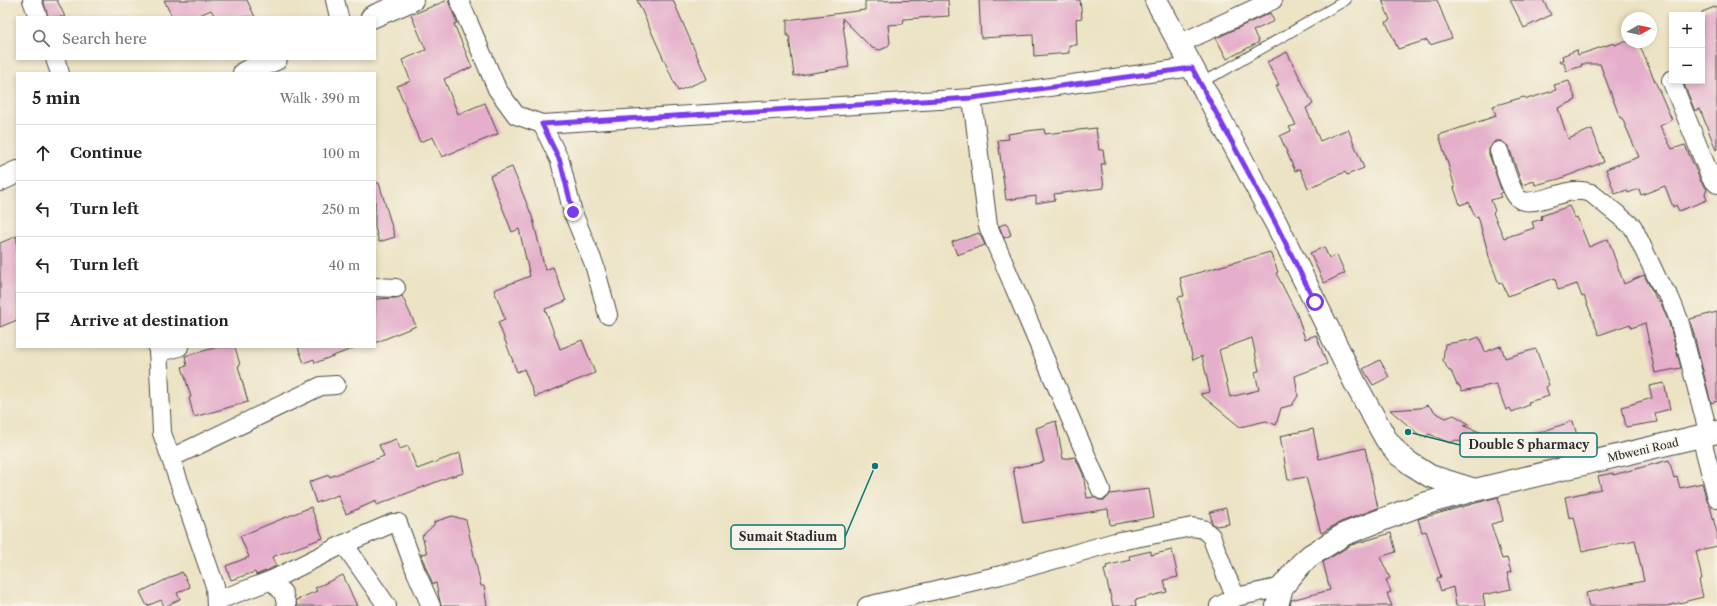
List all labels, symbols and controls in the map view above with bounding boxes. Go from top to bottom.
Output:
north arrow [1621,12,1657,48]
map controls [1669,12,1705,84]
button: + [1669,12,1705,48]
search box [16,16,376,60]
icon: search [30,27,52,49]
text: Search here [62,29,147,48]
button: − [1669,48,1705,84]
text: 5 min [32,88,80,108]
text: Walk · 390 m [280,90,360,106]
icon: ahead [32,142,54,164]
text: Continue [70,143,142,162]
text: 100 m [322,145,360,161]
icon: left [32,198,54,220]
text: Turn left [70,199,139,218]
text: 250 m [322,201,360,217]
route end [564,203,582,221]
icon: left [32,254,54,276]
text: Turn left [70,255,139,274]
text: 40 m [329,257,360,273]
route start [1306,293,1324,311]
icon: arrive [32,310,54,332]
text: Arrive at destination [70,311,229,330]
callout: Double S pharmacy [1460,433,1597,457]
street label: Mbweni Road [1606,435,1680,465]
text: Double S pharmacy [1469,437,1590,452]
callout: Sumait Stadium [731,525,845,549]
text: Sumait Stadium [739,529,837,544]

